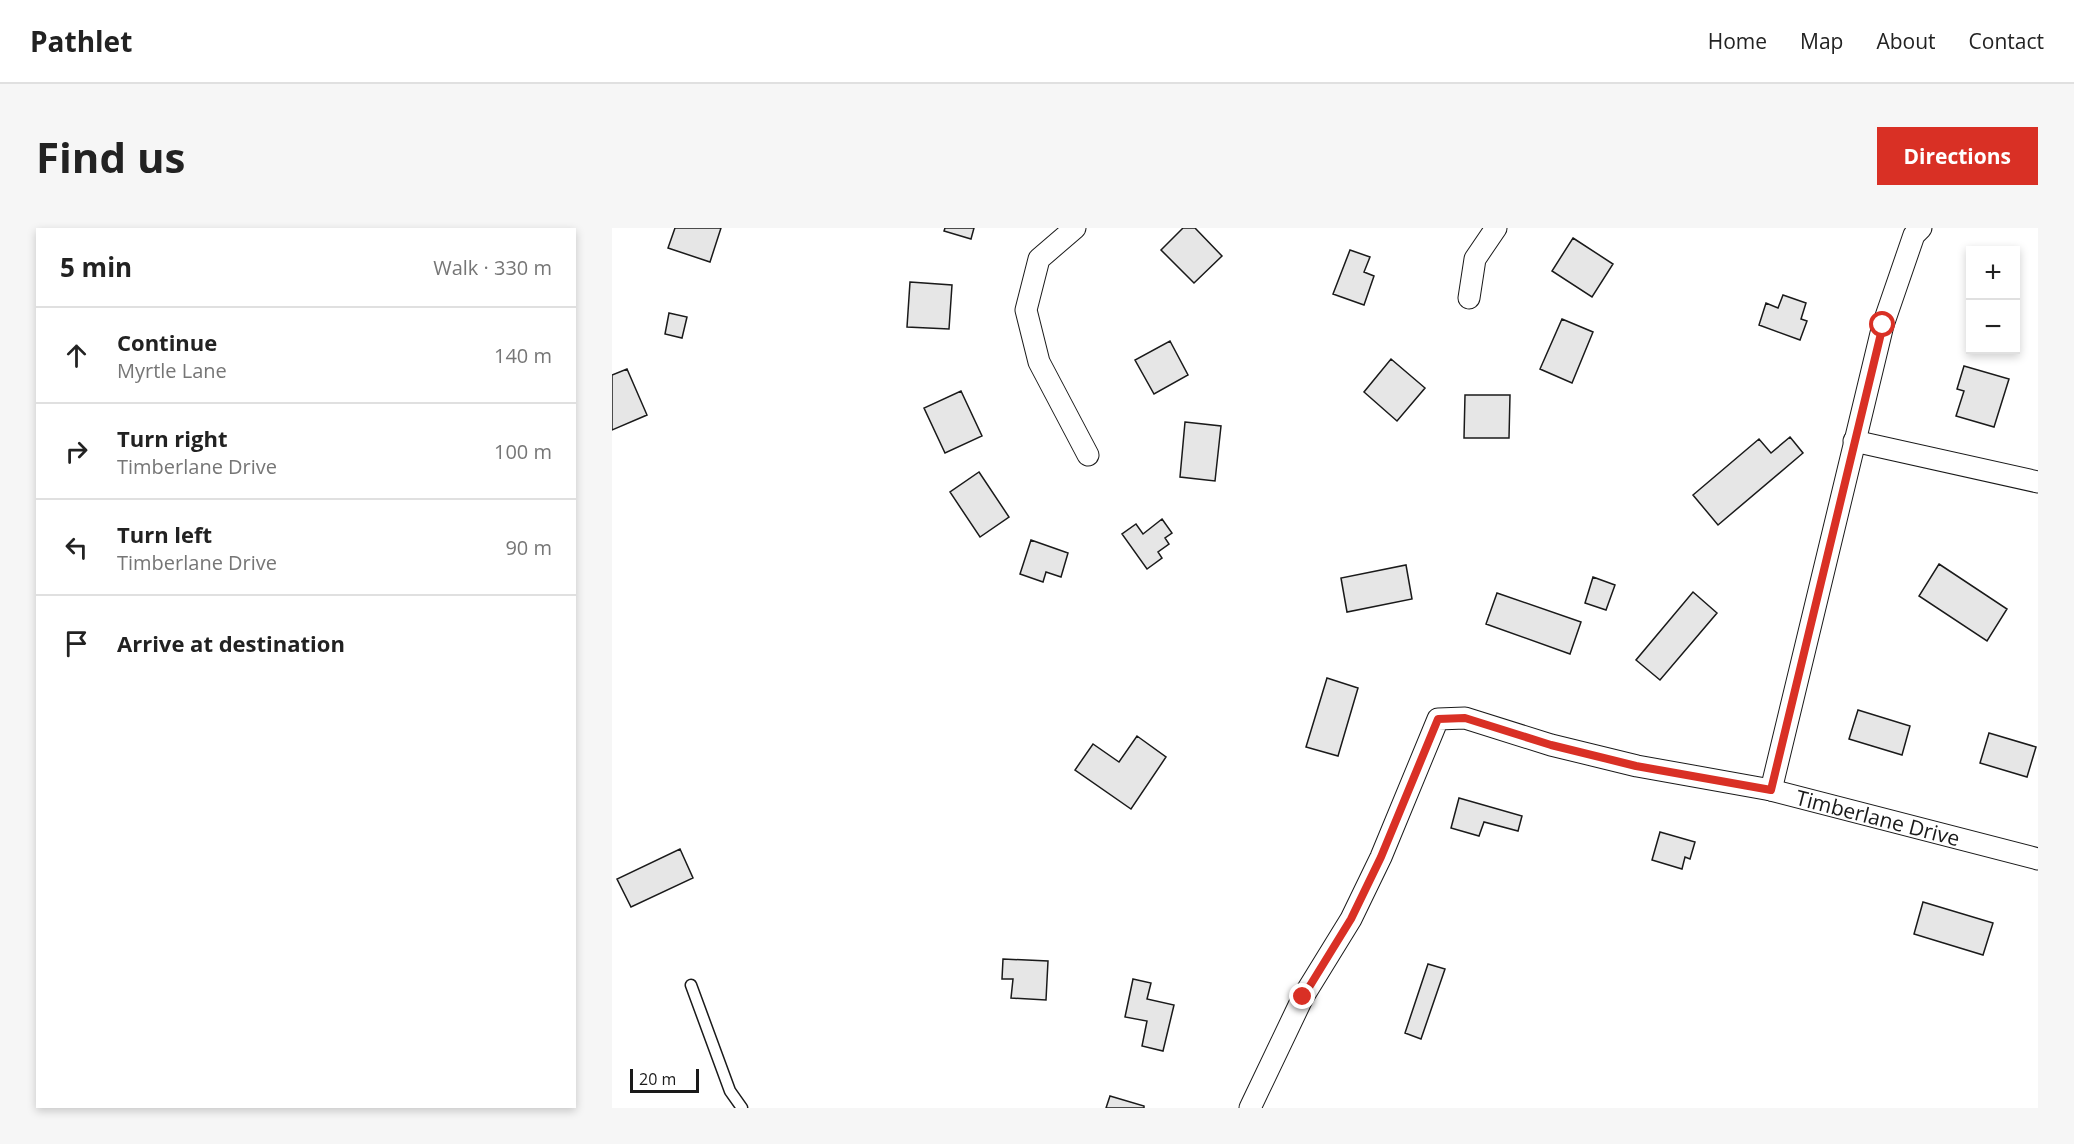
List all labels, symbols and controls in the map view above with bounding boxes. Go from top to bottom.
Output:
text: Pathlet [30,22,132,60]
text: Home [1708,27,1767,55]
text: Map [1800,27,1843,55]
text: About [1876,27,1936,55]
text: Contact [1969,27,2044,55]
button: Directions [1877,127,2038,185]
text: Find us [36,128,185,185]
map controls [1966,246,2020,354]
button: + [1966,246,2020,300]
text: 5 min [60,249,132,285]
text: Walk · 330 m [433,254,552,281]
button: − [1966,300,2020,354]
route start [1869,311,1895,337]
text: Continue [117,327,217,357]
icon: ahead [60,339,93,372]
text: 140 m [494,342,552,369]
text: Myrtle Lane [117,357,227,384]
text: Turn right [117,423,228,453]
icon: right [60,435,93,468]
text: 100 m [494,438,552,465]
text: Timberlane Drive [117,453,277,480]
text: Turn left [117,519,212,549]
icon: left [60,531,93,564]
text: 90 m [505,534,552,561]
text: Timberlane Drive [117,549,277,576]
icon: arrive [60,627,93,660]
text: Arrive at destination [117,628,345,658]
street label: Timberlane Drive [1793,783,1963,852]
route end [1289,983,1315,1009]
scale bar [630,1066,699,1094]
text: 20 m [639,1068,676,1090]

